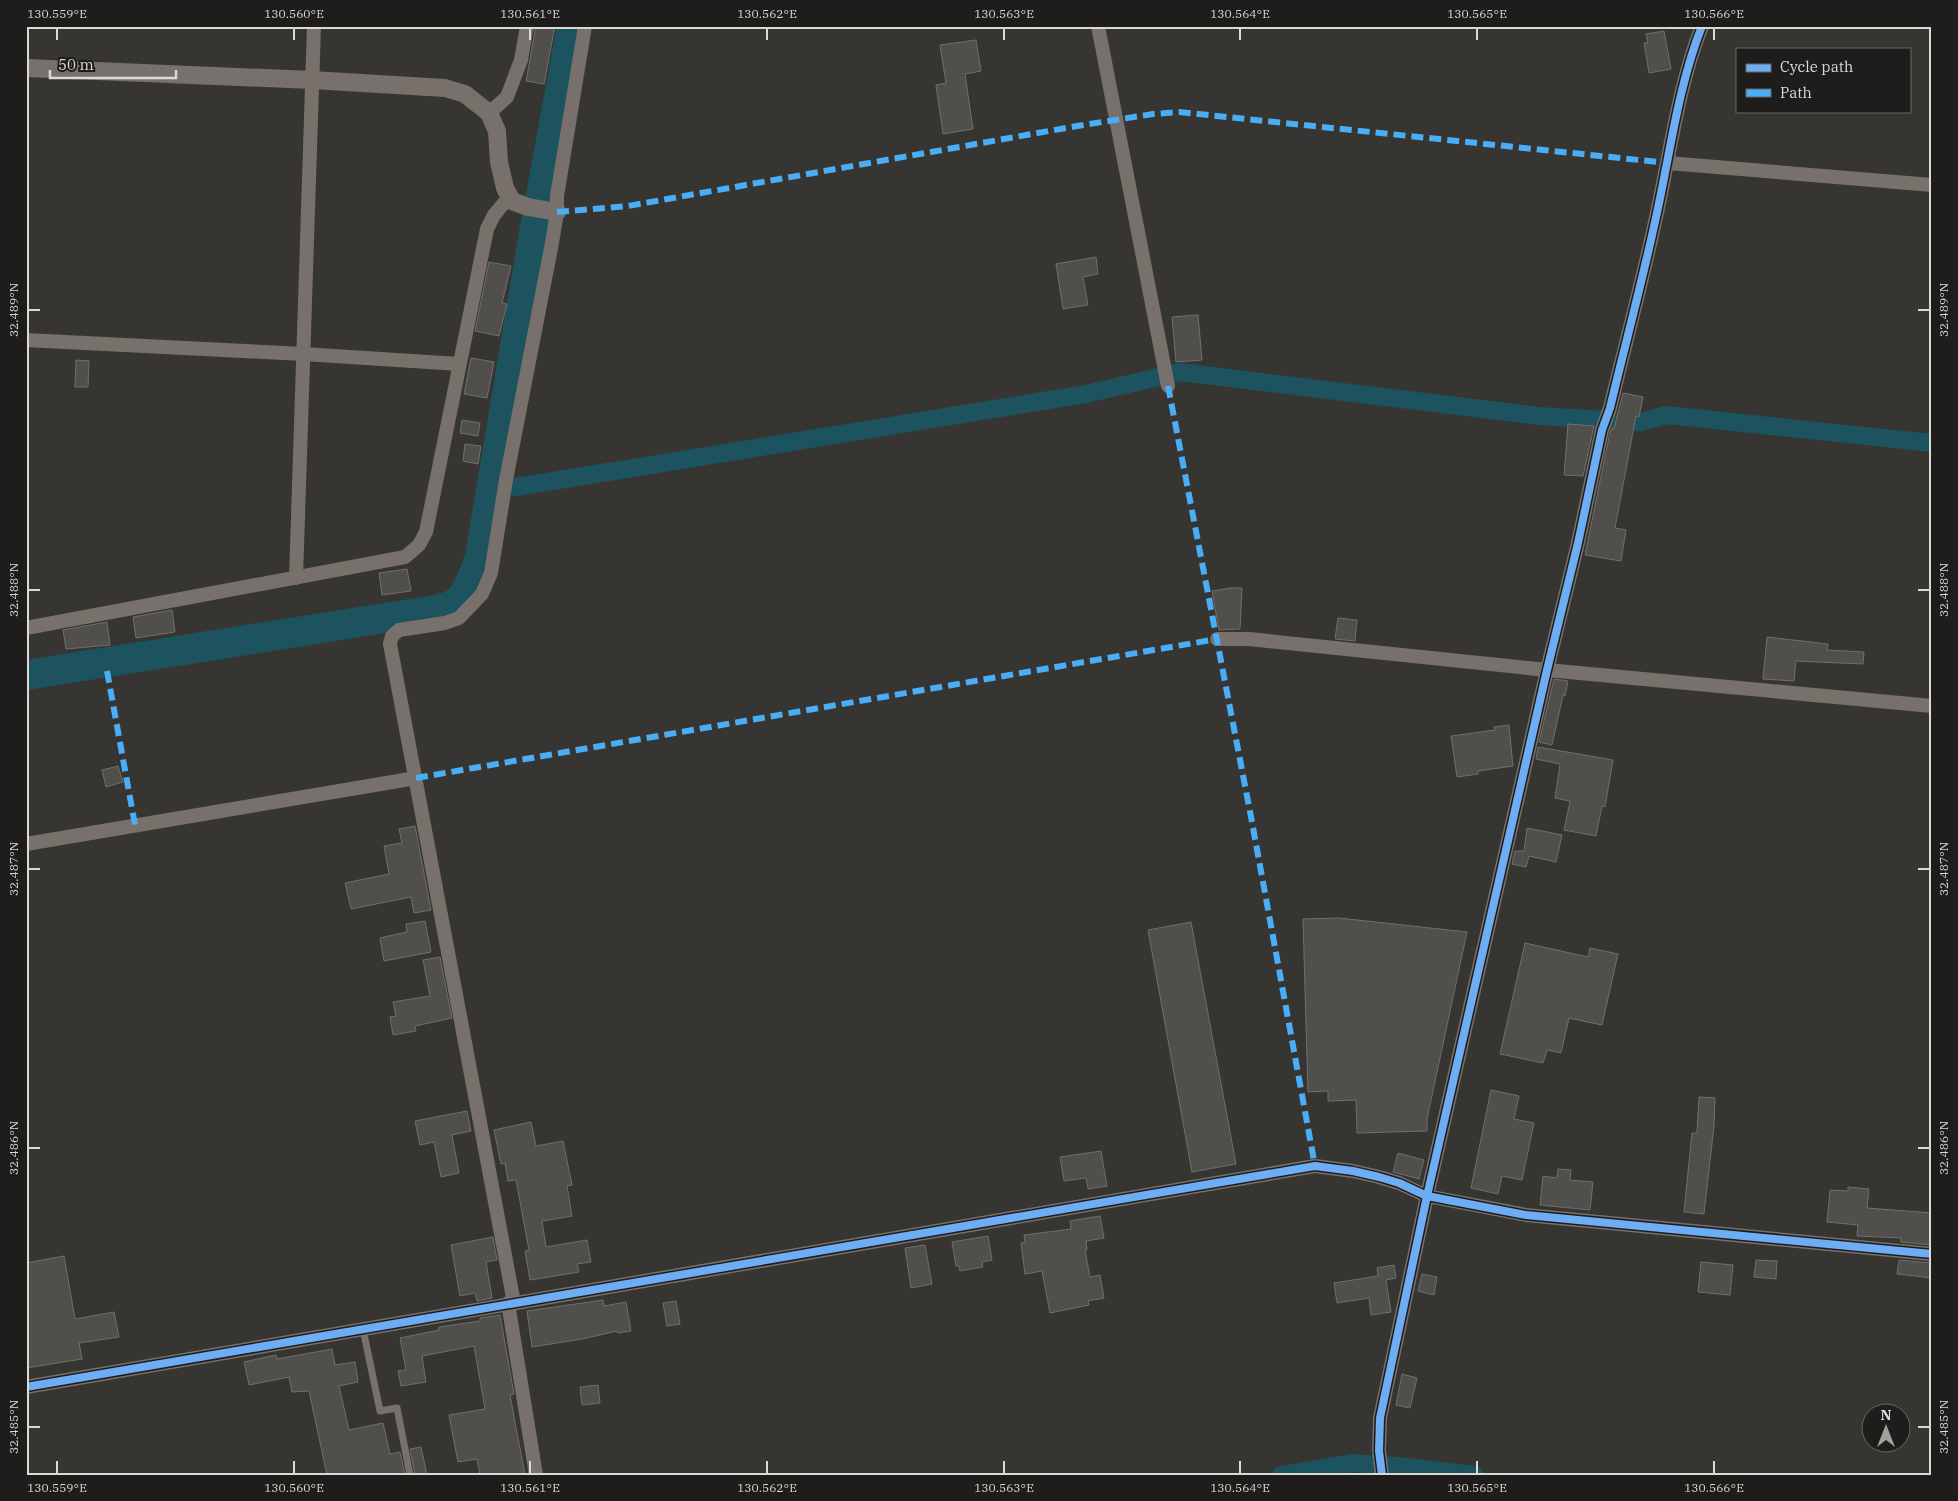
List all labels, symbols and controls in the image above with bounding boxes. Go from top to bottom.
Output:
text: 130.559°E [27,6,87,21]
text: 130.560°E [264,6,324,21]
text: 130.561°E [500,6,560,21]
text: 130.562°E [737,6,797,21]
text: 130.563°E [974,6,1034,21]
text: 130.564°E [1210,6,1270,21]
text: 130.565°E [1447,6,1507,21]
text: 130.566°E [1684,6,1744,21]
scale bar [50,48,176,80]
legend [1736,48,1910,112]
text: 50 m [58,55,94,74]
text: Cycle path [1780,57,1853,76]
text: Path [1780,83,1812,102]
text: 32.489°N [6,283,21,337]
text: 32.489°N [1936,283,1951,337]
text: 32.488°N [6,563,21,617]
text: 32.488°N [1936,563,1951,617]
text: 32.487°N [6,842,21,896]
text: 32.487°N [1936,842,1951,896]
text: 32.486°N [6,1121,21,1175]
text: 32.486°N [1936,1121,1951,1175]
text: 32.485°N [6,1400,21,1454]
text: 32.485°N [1936,1400,1951,1454]
north arrow [1860,1404,1910,1454]
text: N [1880,1406,1892,1424]
text: 130.559°E [27,1480,87,1495]
text: 130.560°E [264,1480,324,1495]
text: 130.561°E [500,1480,560,1495]
text: 130.562°E [737,1480,797,1495]
text: 130.563°E [974,1480,1034,1495]
text: 130.564°E [1210,1480,1270,1495]
text: 130.565°E [1447,1480,1507,1495]
text: 130.566°E [1684,1480,1744,1495]

